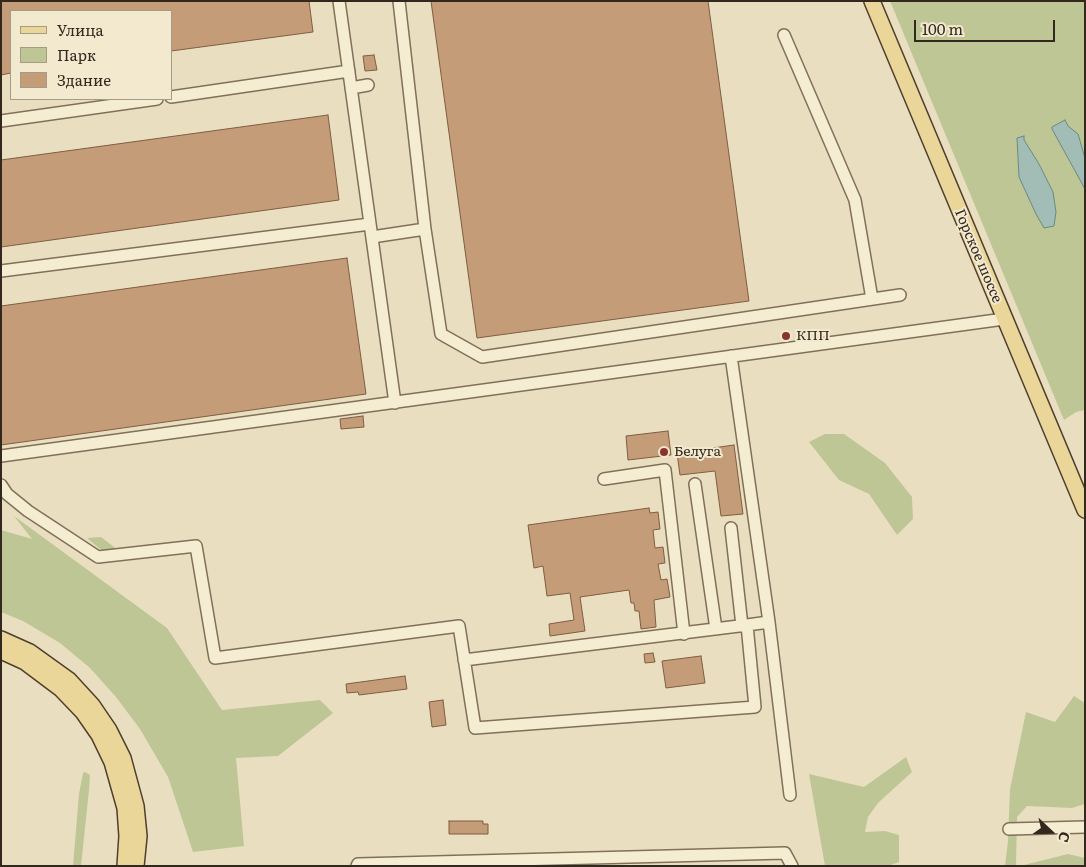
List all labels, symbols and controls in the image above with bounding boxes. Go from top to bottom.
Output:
legend [10,10,172,100]
scale bar [916,10,1057,42]
text: 100 m [922,17,963,40]
text: Улица [57,18,104,41]
text: Парк [57,43,96,66]
text: Здание [57,68,111,91]
street label: Горское шоссе [951,207,1005,305]
place label: КПП [796,328,830,344]
marker: КПП [780,330,792,342]
place label: Белуга [674,444,721,460]
marker: Белуга [658,446,670,458]
north arrow [1026,807,1076,857]
text: С [1054,829,1076,846]

